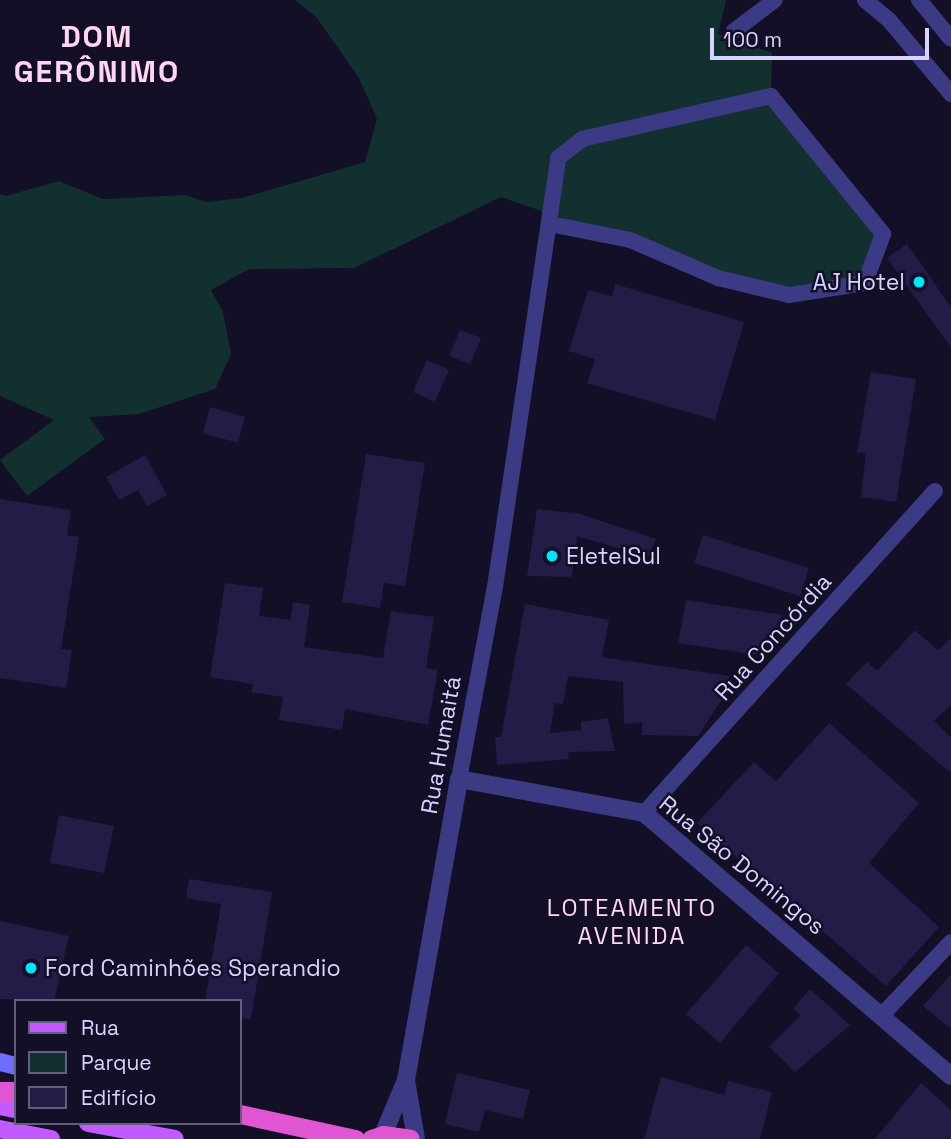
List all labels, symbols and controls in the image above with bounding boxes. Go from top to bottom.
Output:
scale bar [713,14,932,58]
district label: DOM GERÔNIMO [15,19,179,90]
text: 100 m [723,26,782,53]
place label: AJ Hotel [813,268,905,296]
marker: AJ Hotel [911,274,927,290]
place label: EletelSul [566,542,661,570]
marker: EletelSul [544,548,560,564]
street label: Rua Concórdia [709,568,837,706]
street label: Rua Humaitá [415,674,467,816]
street label: Rua São Domingos [654,790,830,940]
district label: LOTEAMENTO AVENIDA [548,894,716,950]
place label: Ford Caminhões Sperandio [45,954,341,982]
marker: Ford Caminhões Sperandio [23,960,39,976]
legend [14,999,242,1125]
text: Rua [81,1014,119,1041]
text: Parque [81,1049,152,1076]
text: Edifício [81,1084,157,1111]

